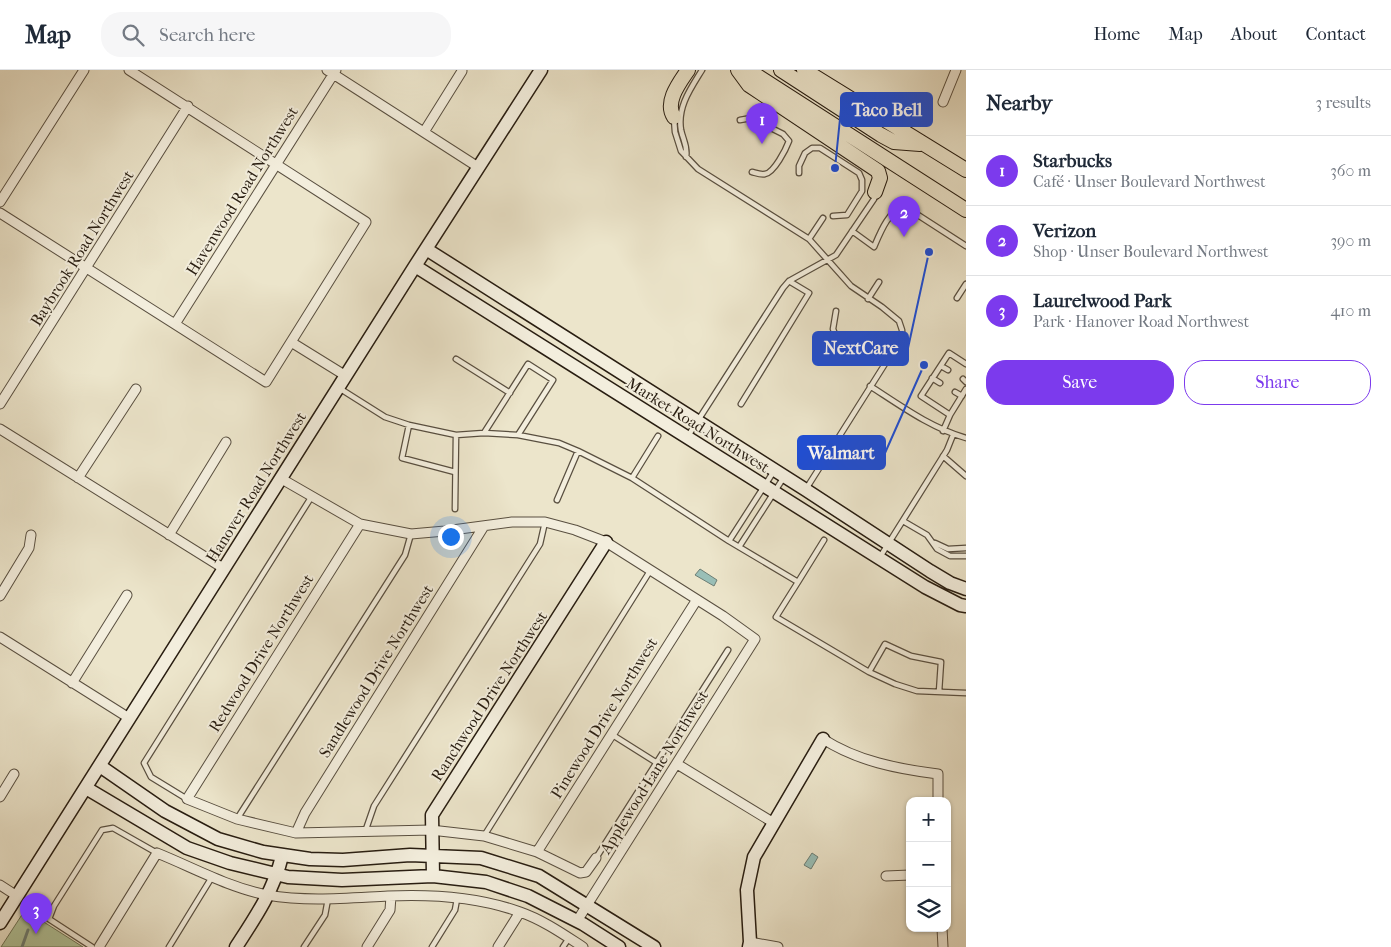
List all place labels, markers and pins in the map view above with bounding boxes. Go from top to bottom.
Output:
callout: Taco Bell [841,93,932,126]
pin: 1 [746,103,778,144]
pin: 2 [888,196,920,237]
callout: NextCare [813,332,908,365]
callout: Walmart [798,436,885,469]
pin: 3 [20,893,52,934]

